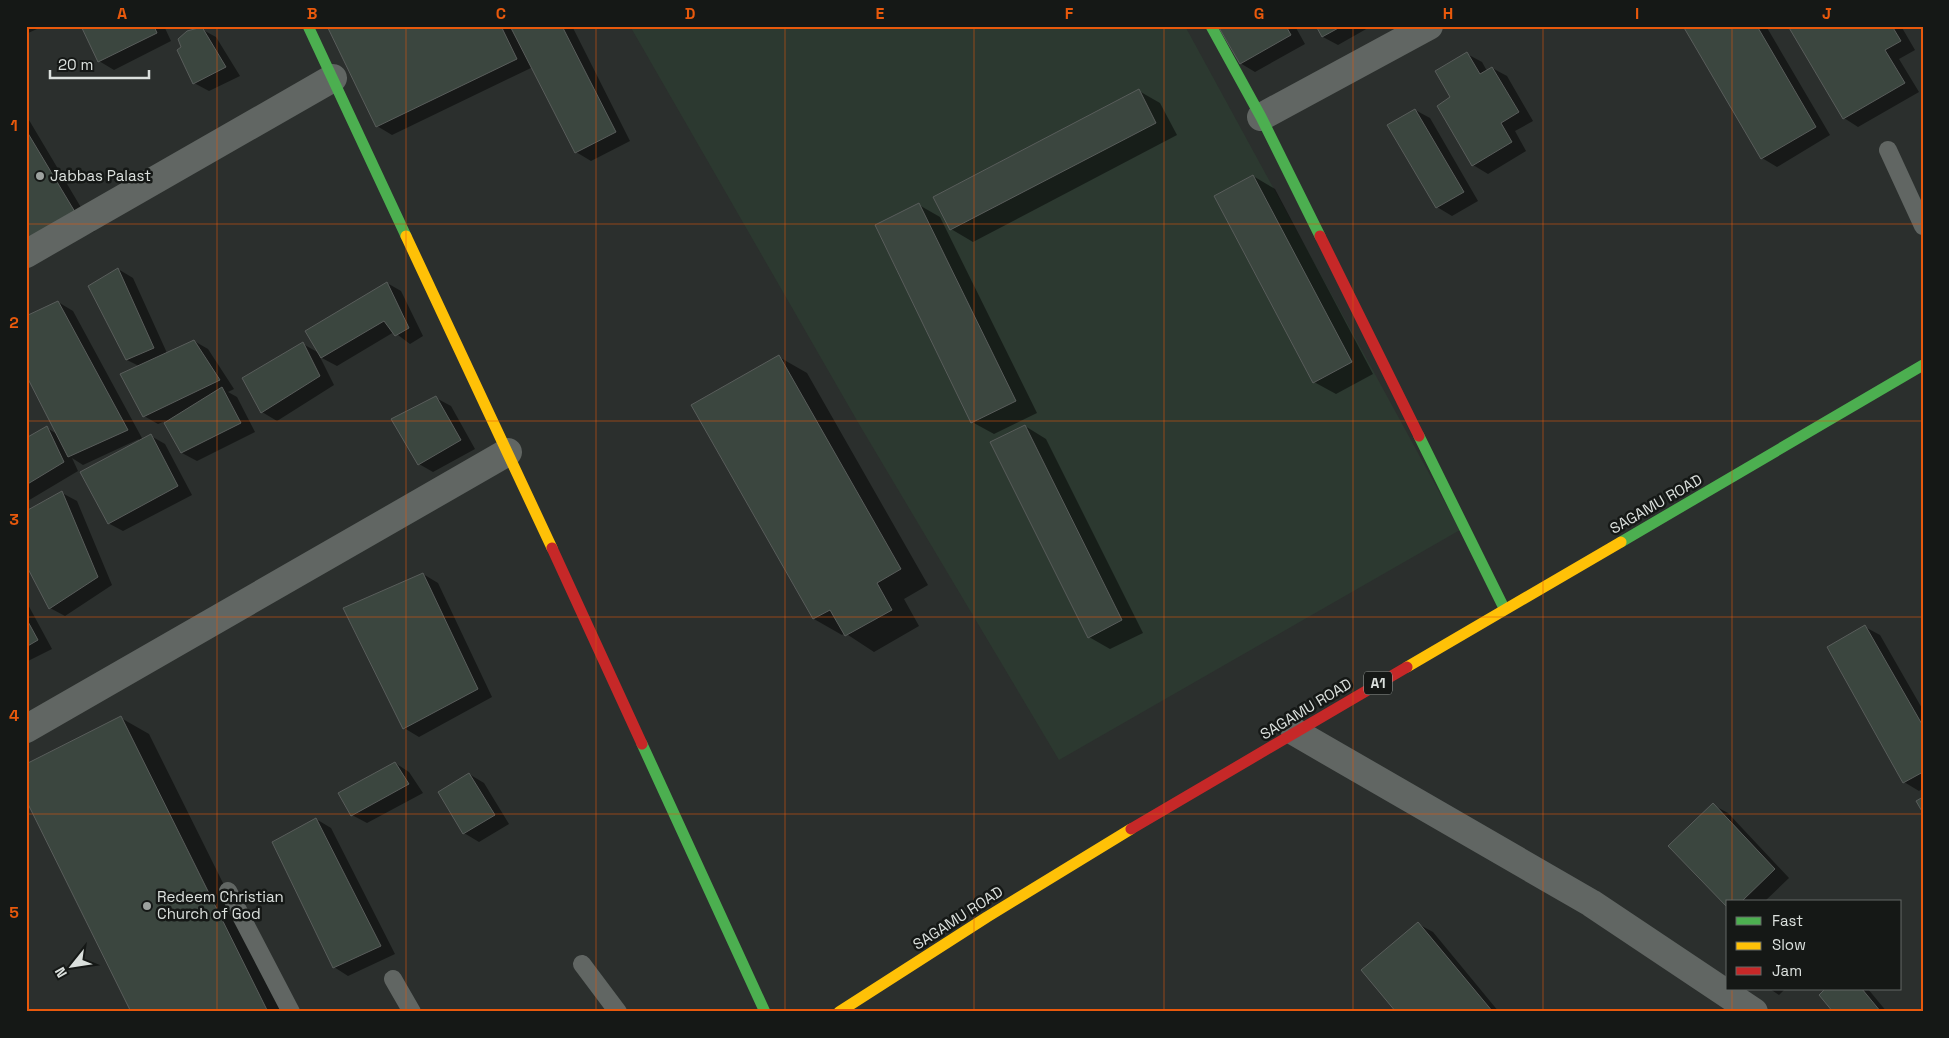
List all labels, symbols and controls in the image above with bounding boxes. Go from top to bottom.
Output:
text: A [117,3,127,24]
text: B [307,3,317,24]
text: C [496,3,506,24]
text: D [685,3,695,24]
text: E [876,3,885,24]
text: F [1065,3,1074,24]
text: G [1254,3,1264,24]
text: H [1443,3,1453,24]
text: I [1635,3,1639,24]
text: J [1822,3,1832,24]
scale bar [50,48,149,80]
text: 20 m [58,55,93,74]
text: 1 [10,115,18,136]
place label: Jabbas Palast [50,166,151,185]
marker: Jabbas Palast [34,170,46,182]
text: 2 [9,312,19,333]
street label: SAGAMU ROAD [1606,469,1705,538]
text: 3 [9,509,19,530]
road number: A1 [1364,671,1392,694]
street label: SAGAMU ROAD [1257,674,1355,743]
text: 4 [9,705,19,726]
street label: SAGAMU ROAD [909,881,1006,954]
place label: Redeem Christian Church of God [157,887,284,923]
marker: Redeem Christian Church of God [141,900,153,912]
legend [1726,900,1902,990]
text: 5 [9,902,19,923]
text: Fast [1772,911,1803,930]
text: Slow [1772,935,1806,954]
north arrow [48,940,98,990]
text: Jam [1772,961,1802,980]
text: N [51,964,71,981]

